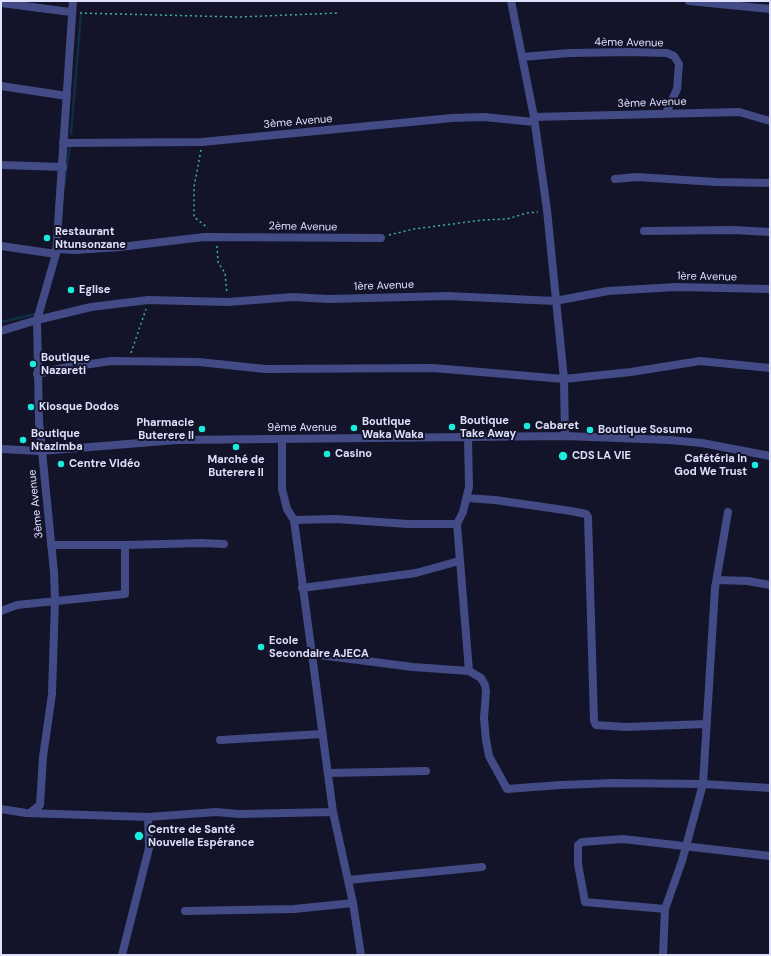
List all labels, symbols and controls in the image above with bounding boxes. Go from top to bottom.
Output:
street label: 4ème Avenue [594,36,664,50]
street label: 3ème Avenue [617,95,687,111]
street label: 3ème Avenue [263,112,333,132]
street label: 2ème Avenue [269,220,337,234]
place label: Restaurant Ntunsonzane [55,225,126,251]
marker: Restaurant Ntunsonzane [42,233,52,243]
street label: 1ère Avenue [677,270,737,284]
street label: 1ère Avenue [354,278,414,294]
place label: Eglise [79,283,110,297]
marker: Eglise [66,285,76,295]
place label: Boutique Nazareti [41,351,90,377]
marker: Boutique Nazareti [28,359,38,369]
place label: Kiosque Dodos [39,400,119,414]
marker: Kiosque Dodos [26,402,36,412]
place label: Boutique Take Away [460,414,516,440]
place label: Boutique Waka Waka [362,415,424,441]
place label: Pharmacie Buterere II [136,416,194,442]
place label: Cabaret [535,419,579,433]
street label: 9ème Avenue [267,421,337,435]
marker: Cabaret [522,421,532,431]
marker: Boutique Take Away [447,422,457,432]
marker: Boutique Waka Waka [349,423,359,433]
place label: Boutique Sosumo [598,423,693,437]
marker: Pharmacie Buterere II [197,424,207,434]
marker: Boutique Sosumo [585,425,595,435]
place label: Boutique Ntazimba [31,427,83,453]
marker: Boutique Ntazimba [18,435,28,445]
marker: Marché de Buterere II [231,442,241,452]
place label: Casino [335,447,372,461]
marker: Casino [322,449,332,459]
place label: CDS LA VIE [572,449,631,463]
marker: CDS LA VIE [557,450,569,462]
place label: Cafétéria In God We Trust [674,452,747,478]
place label: Marché de Buterere II [207,453,265,479]
place label: Centre Vidéo [69,457,140,471]
marker: Centre Vidéo [56,459,66,469]
marker: Cafétéria In God We Trust [750,460,760,470]
street label: 3ème Avenue [26,469,46,539]
place label: Ecole Secondaire AJECA [269,634,369,660]
marker: Ecole Secondaire AJECA [256,642,266,652]
place label: Centre de Santé Nouvelle Espérance [148,823,254,849]
marker: Centre de Santé Nouvelle Espérance [133,830,145,842]

